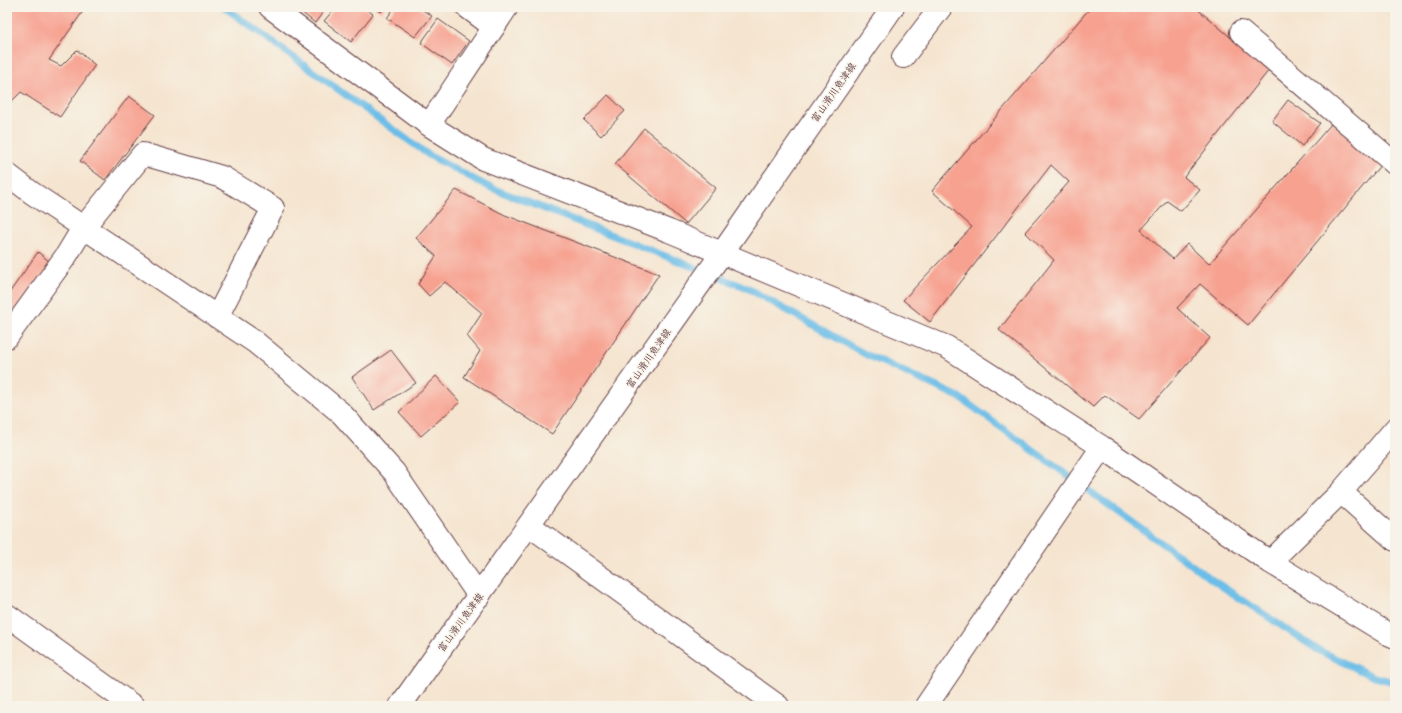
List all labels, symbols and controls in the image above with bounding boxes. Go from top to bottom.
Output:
street label: 富山滑川魚津線 [809,60,859,125]
street label: 富山滑川魚津線 [624,326,674,391]
street label: 富山滑川魚津線 [435,591,486,654]

